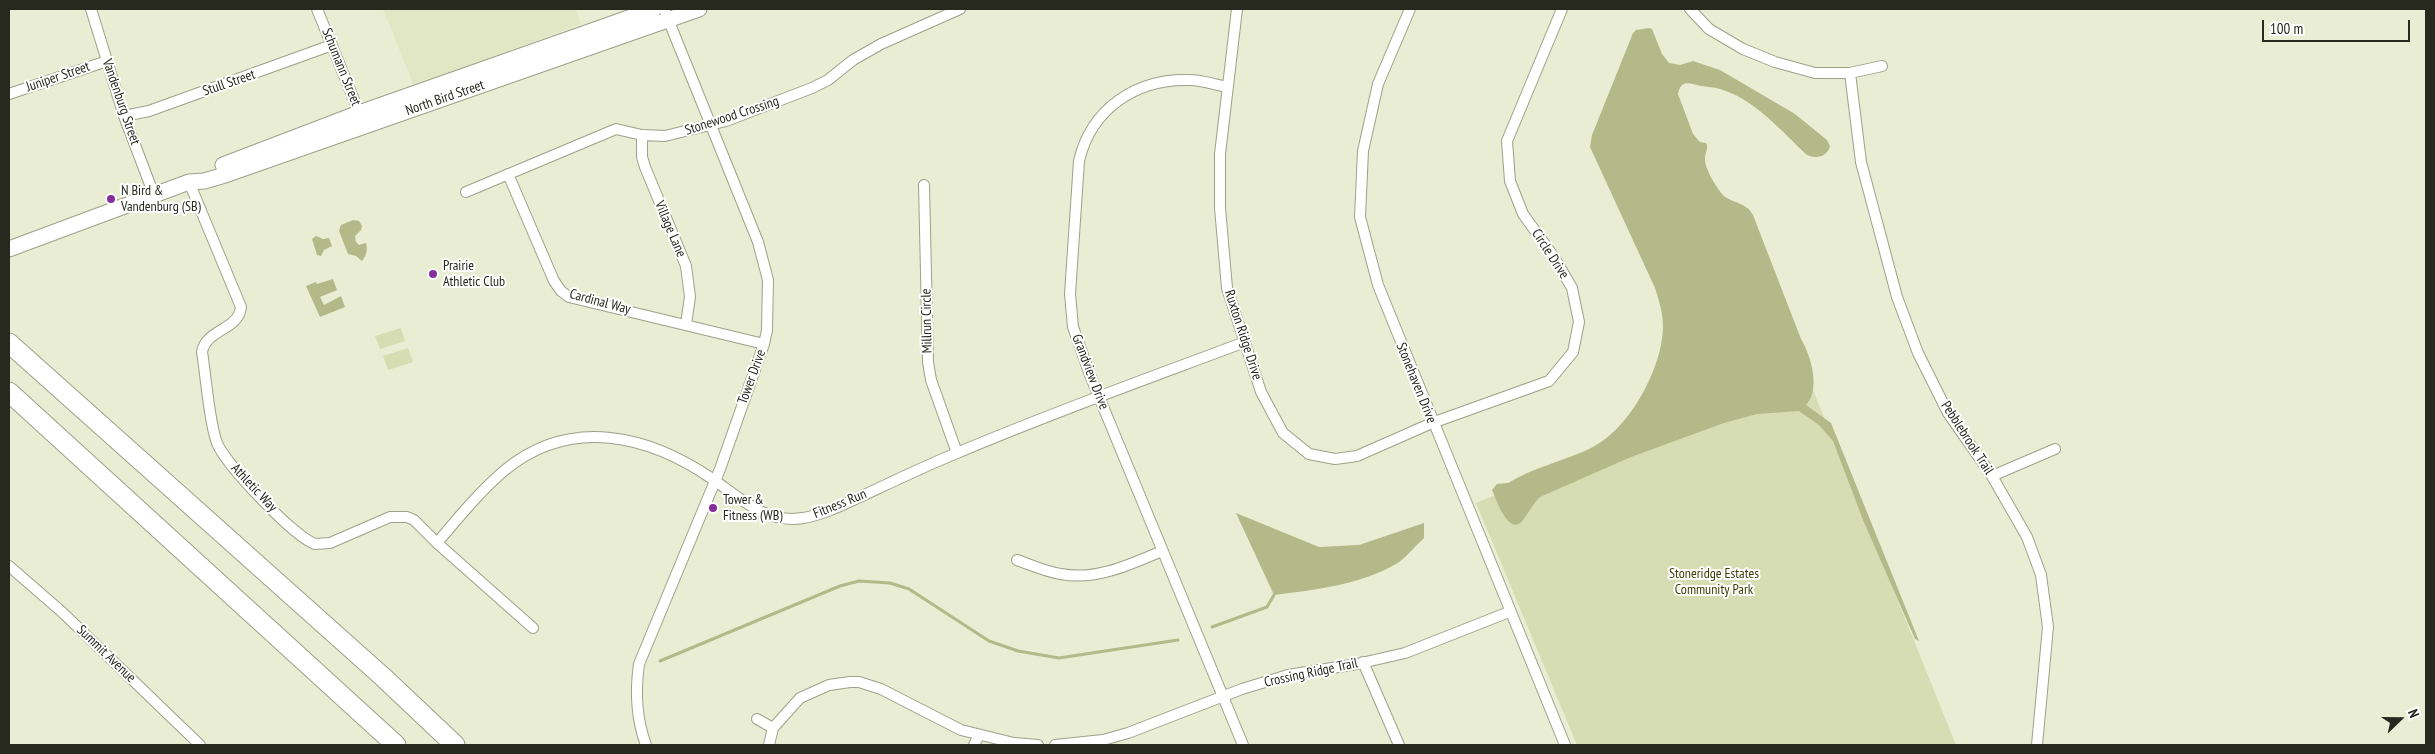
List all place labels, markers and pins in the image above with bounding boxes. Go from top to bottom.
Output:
place label: N Bird & Vandenburg (SB) [121,183,201,216]
marker: N Bird & Vandenburg (SB) [105,193,117,205]
place label: Prairie Athletic Club [443,258,505,290]
marker: Prairie Athletic Club [427,268,439,280]
place label: Tower & Fitness (WB) [723,492,783,524]
marker: Tower & Fitness (WB) [707,502,719,514]

